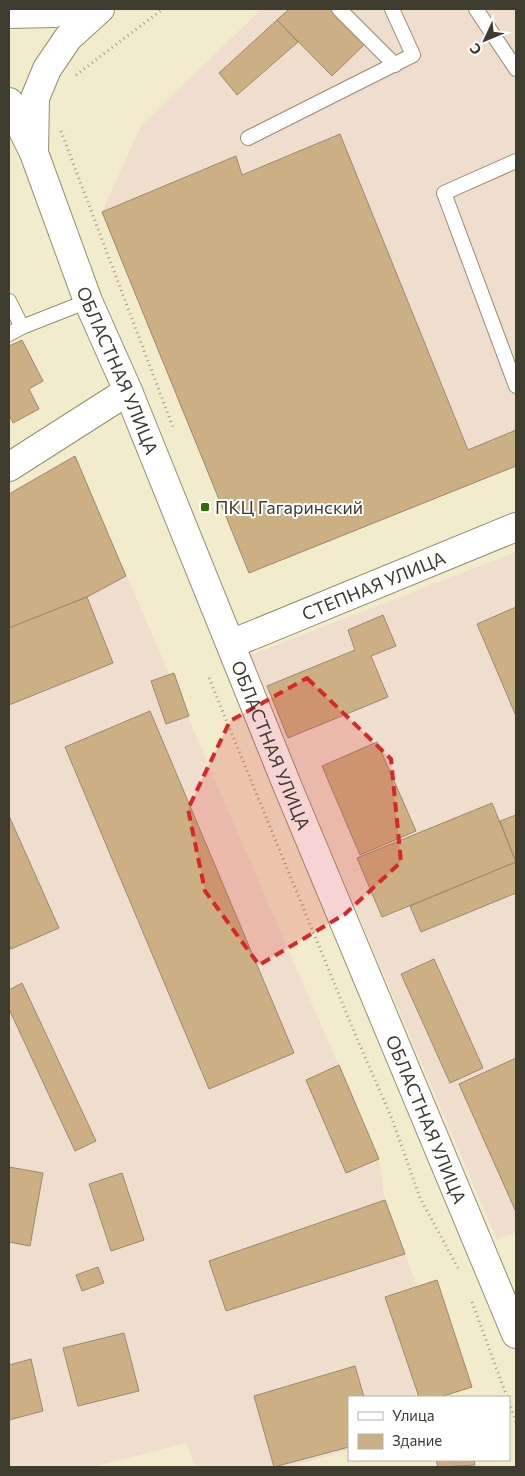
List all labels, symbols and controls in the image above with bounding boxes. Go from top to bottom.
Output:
north arrow [460,15,510,65]
text: С [466,40,485,59]
street label: ОБЛАСТНАЯ УЛИЦА [73,283,163,457]
place label: ПКЦ Гагаринский [215,496,363,518]
marker: ПКЦ Гагаринский [199,501,211,513]
street label: СТЕПНАЯ УЛИЦА [298,546,449,625]
street label: ОБЛАСТНАЯ УЛИЦА [227,657,315,833]
street label: ОБЛАСТНАЯ УЛИЦА [381,1032,471,1207]
legend [348,1396,510,1461]
text: Улица [392,1406,434,1424]
text: Здание [392,1431,442,1449]

